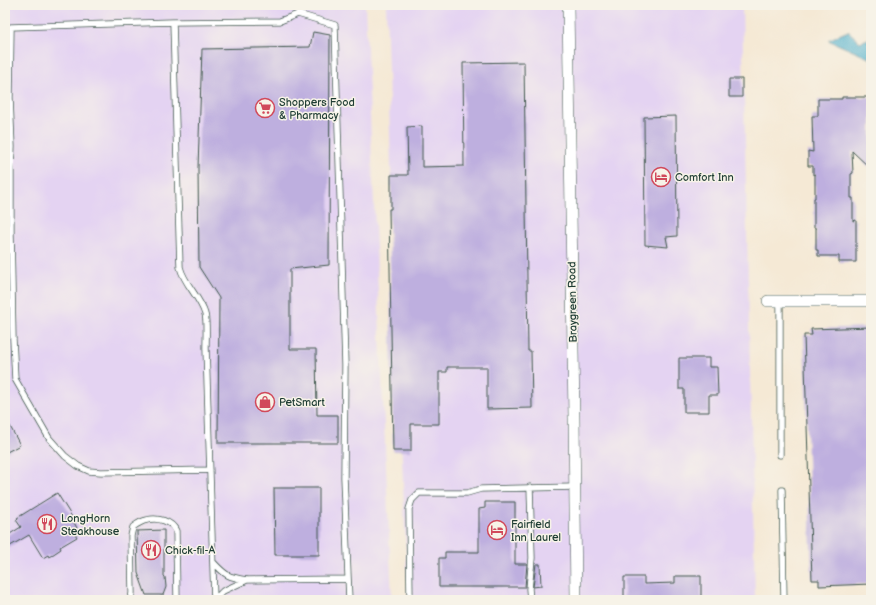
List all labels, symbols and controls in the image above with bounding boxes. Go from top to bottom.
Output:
place label: Shoppers Food & Pharmacy [279,96,355,122]
supermarket icon: Shoppers Food & Pharmacy [254,97,276,119]
hotel icon: Comfort Inn [650,166,672,188]
place label: Comfort Inn [675,171,734,184]
street label: Braygreen Road [565,261,580,343]
shop icon: PetSmart [254,391,276,413]
place label: PetSmart [279,396,325,409]
place label: LongHorn Steakhouse [61,512,120,538]
restaurant icon: LongHorn Steakhouse [36,513,58,535]
place label: Fairfield Inn Laurel [511,518,561,544]
hotel icon: Fairfield Inn Laurel [486,519,508,541]
restaurant icon: Chick-fil-A [140,539,162,561]
place label: Chick-fil-A [165,544,215,557]

